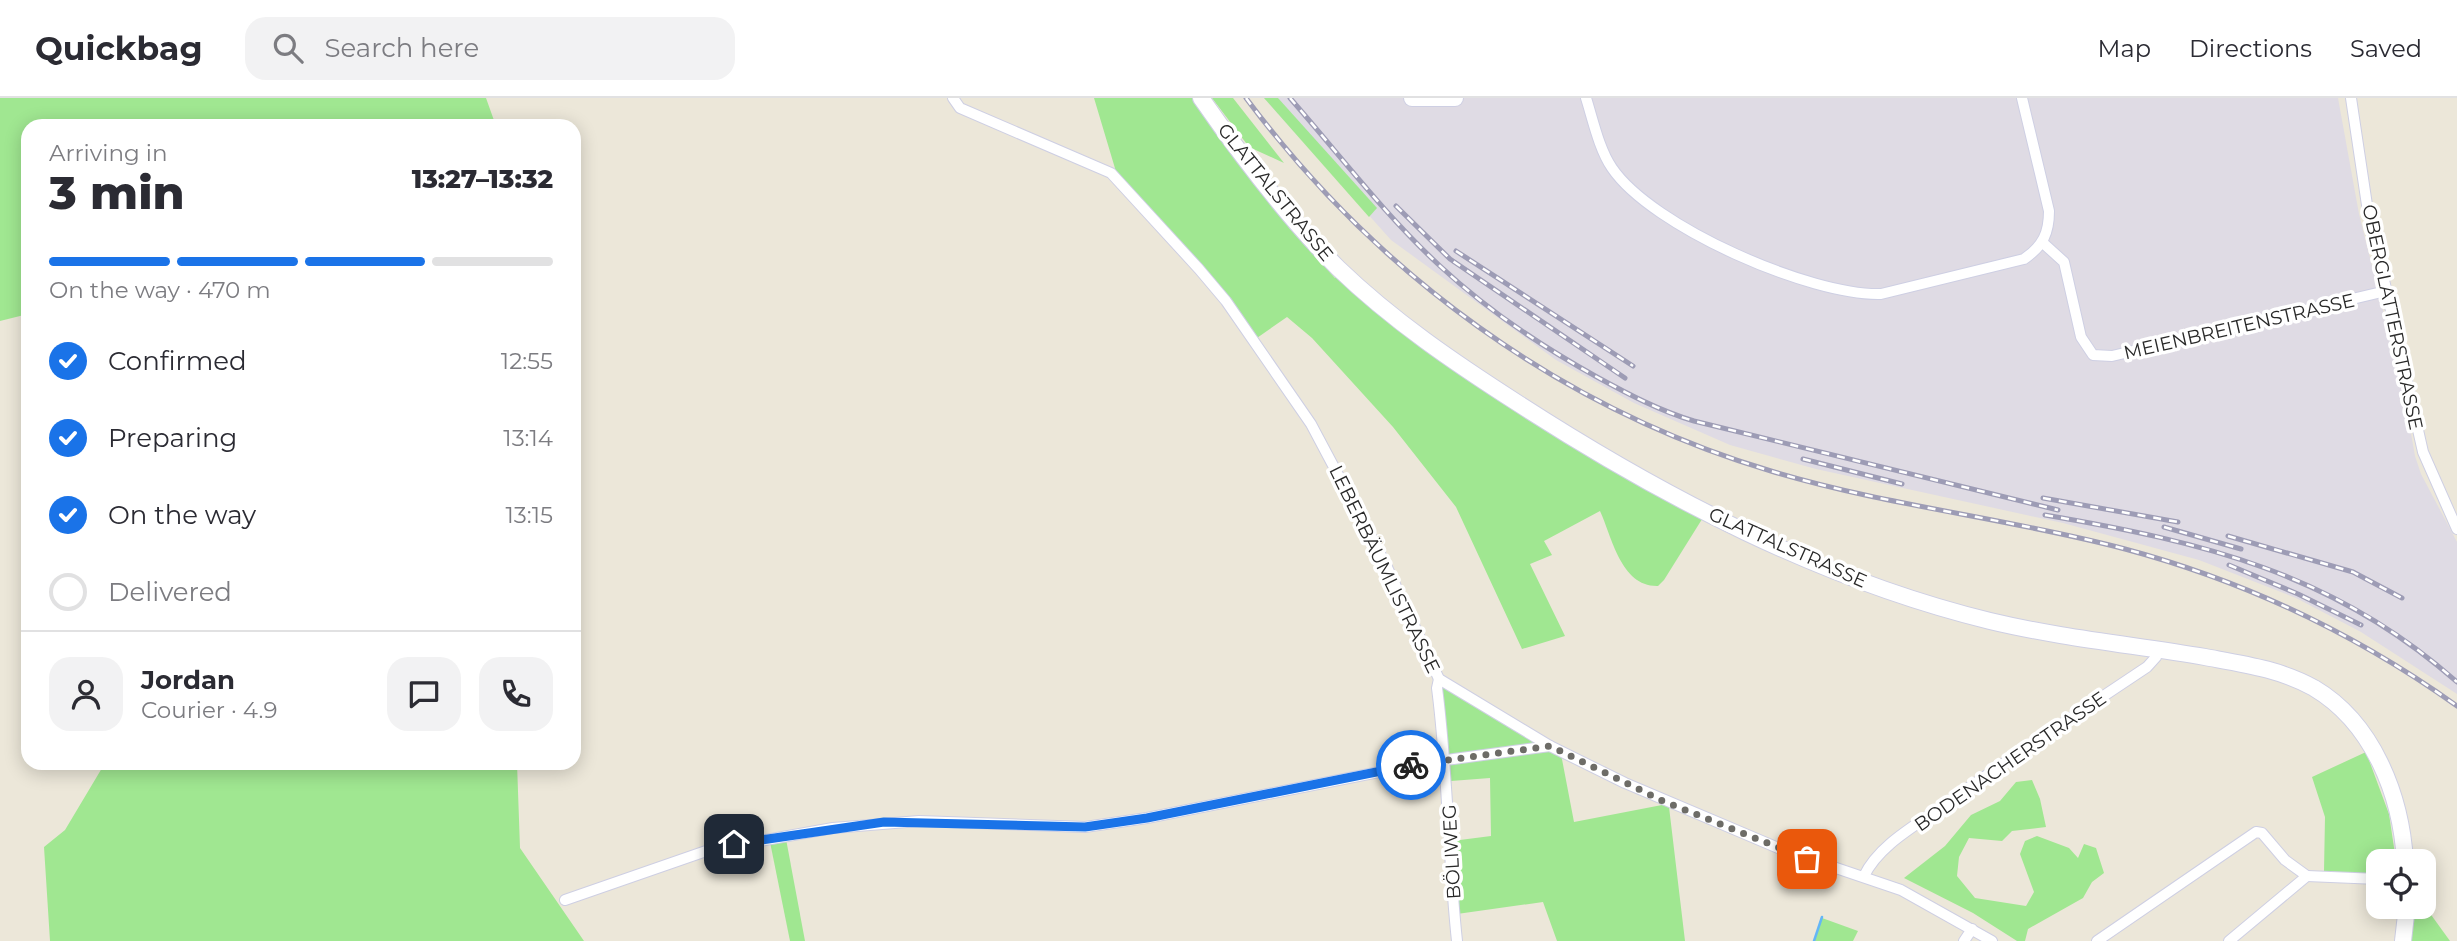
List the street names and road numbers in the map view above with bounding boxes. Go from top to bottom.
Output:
street label: GLATTALSTRASSE [1213,119,1338,266]
street label: OBERGLATTERSTRASSE [2357,202,2428,432]
street label: MEIENBREITENSTRASSE [2121,289,2357,364]
street label: LEBERBÄUMLISTRASSE [1324,462,1445,677]
street label: GLATTALSTRASSE [1705,502,1870,593]
street label: BODENACHERSTRASSE [1910,686,2111,836]
street label: BÖLIWEG [1438,804,1465,900]

